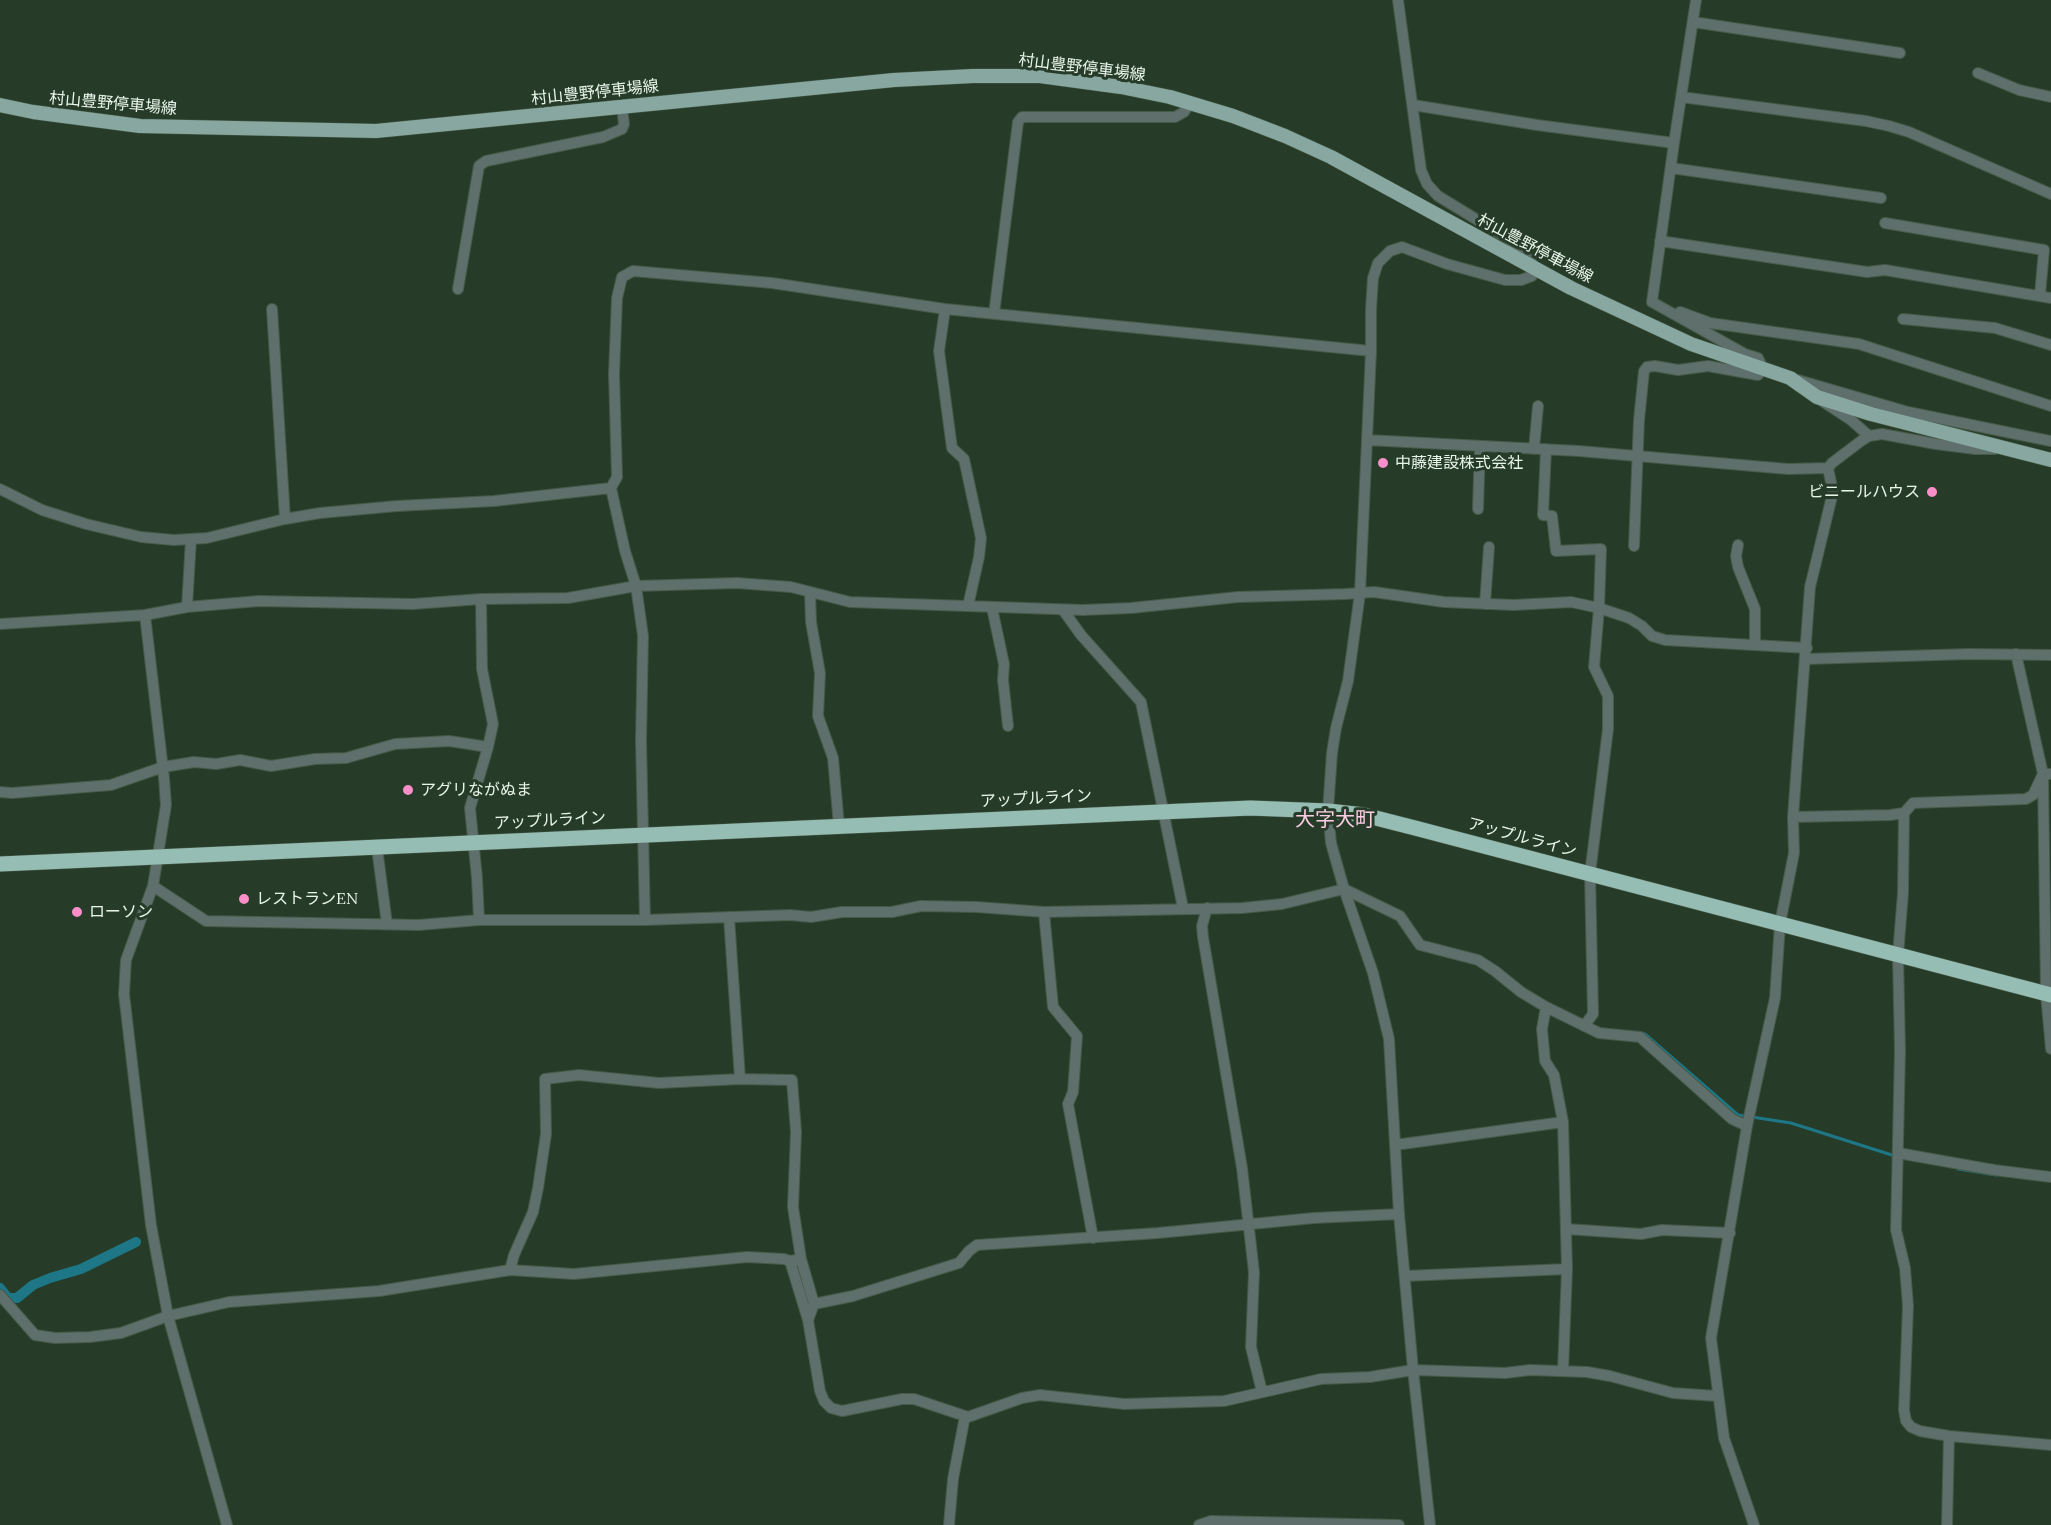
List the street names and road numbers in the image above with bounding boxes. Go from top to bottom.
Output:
street label: 村山豊野停車場線 [1017,51,1147,85]
street label: 村山豊野停車場線 [530,77,660,109]
street label: 村山豊野停車場線 [48,89,178,119]
street label: 村山豊野停車場線 [1474,210,1596,288]
street label: アップルライン [980,786,1092,812]
street label: アップルライン [494,808,606,834]
street label: アップルライン [1465,814,1579,862]

